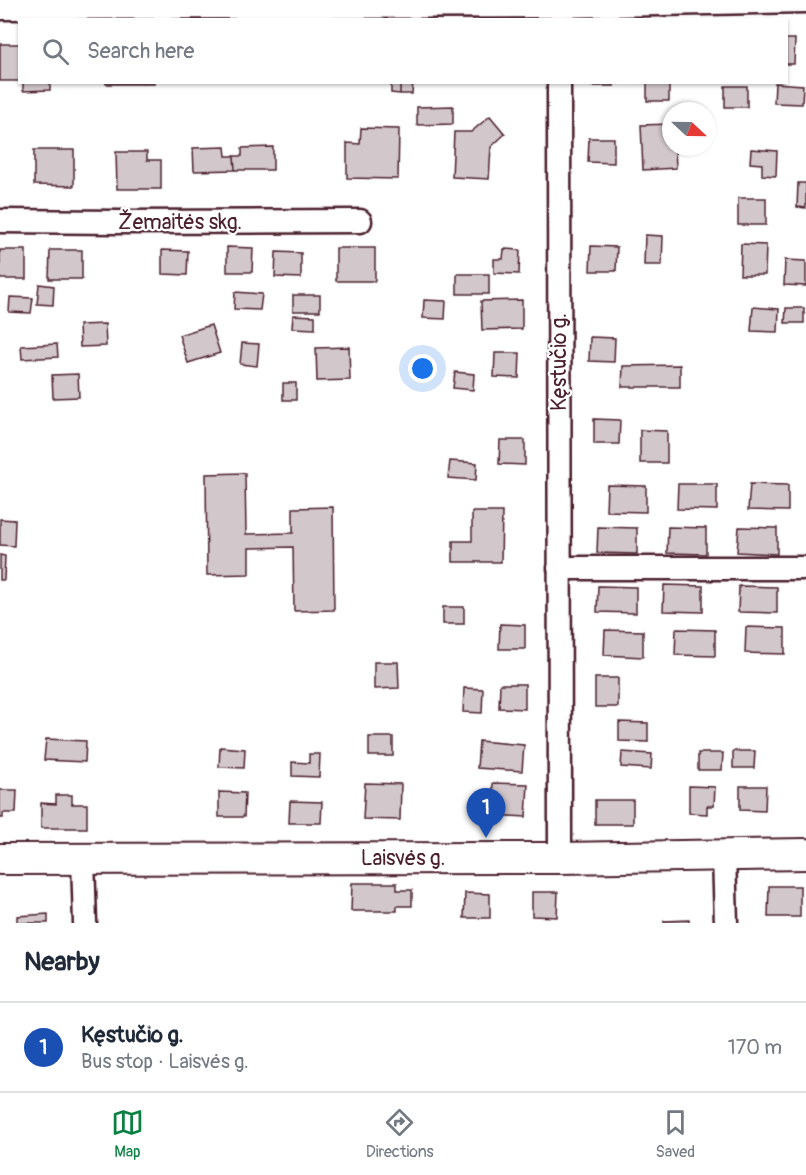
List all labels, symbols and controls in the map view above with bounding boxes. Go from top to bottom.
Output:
search box [18,18,788,84]
icon: search [39,35,72,68]
text: Search here [87,37,194,65]
north arrow [662,102,716,156]
street label: Žemaitės skg. [118,209,242,236]
street label: Kęstučio g. [546,313,573,411]
your location [408,354,437,383]
pin: 1 [466,788,506,838]
street label: Laisvės g. [361,845,445,872]
text: Nearby [24,946,100,978]
text: Kęstučio g. [81,1021,184,1049]
text: 1 [40,1035,47,1060]
text: 170 m [728,1035,782,1060]
text: Bus stop · Laisvės g. [81,1049,249,1074]
tab: Map [111,1106,144,1162]
tab: Directions [366,1106,434,1162]
tab: Saved [655,1106,695,1162]

